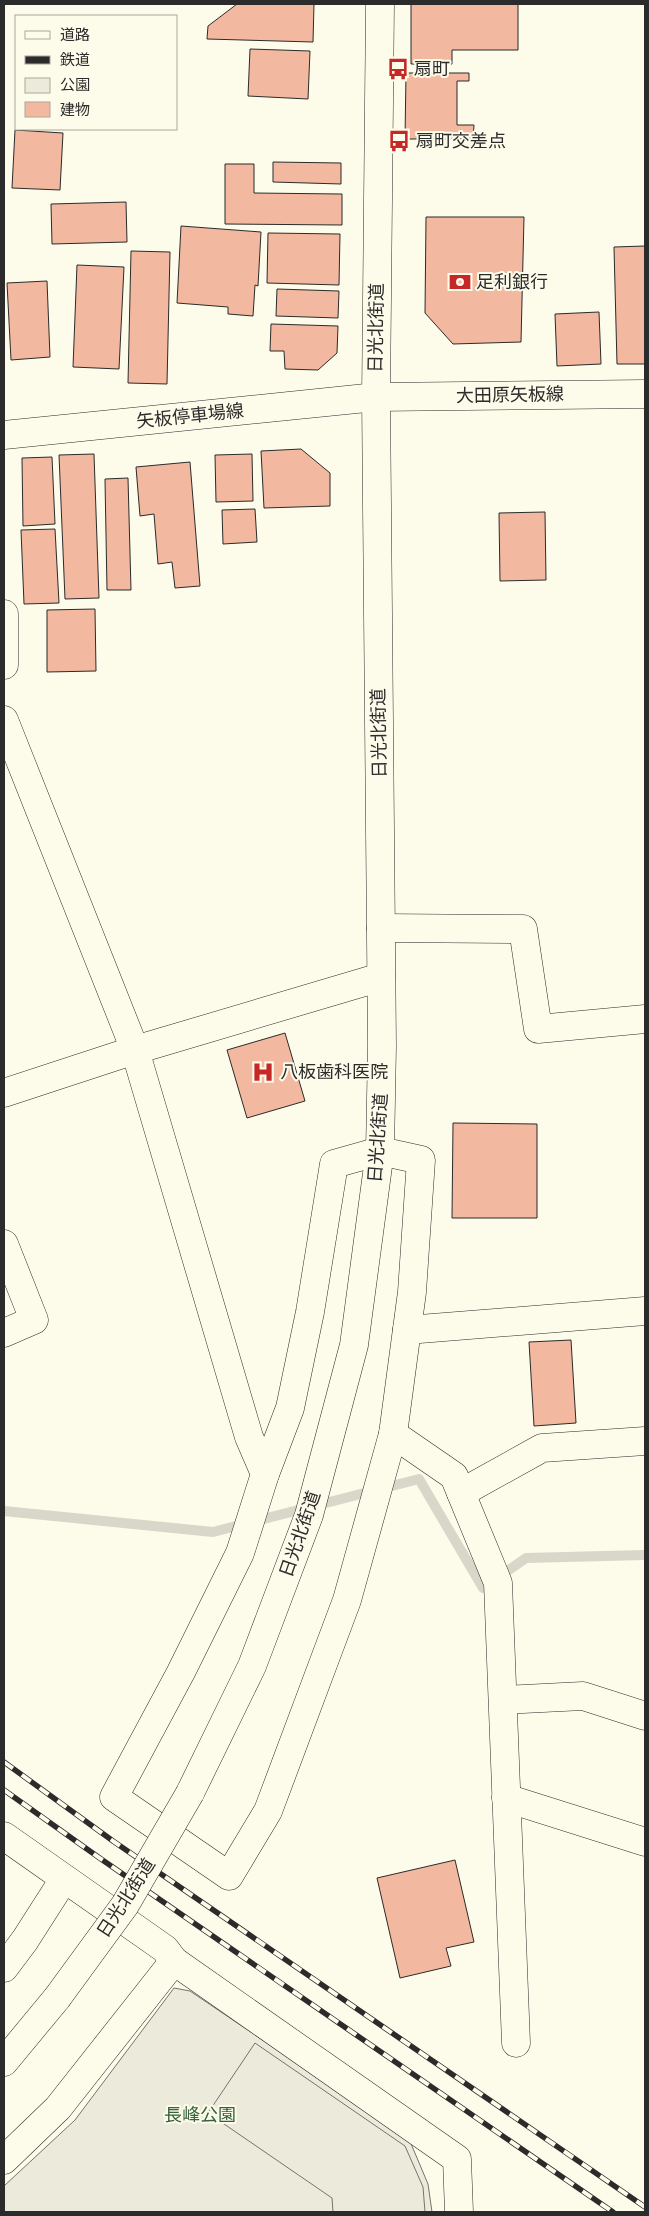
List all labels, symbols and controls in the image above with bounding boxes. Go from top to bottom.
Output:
legend [15,15,178,130]
text: 道路 [60,27,90,43]
text: 鉄道 [60,52,90,68]
bus stop icon: 扇町 [385,56,411,82]
place label: 扇町 [414,61,450,79]
text: 公園 [60,77,90,93]
text: 建物 [60,102,90,118]
bus stop icon: 扇町交差点 [386,128,412,154]
place label: 扇町交差点 [416,131,506,151]
bank icon: 足利銀行 [447,269,473,295]
place label: 足利銀行 [476,272,548,292]
street label: 日光北街道 [365,283,387,373]
street label: 大田原矢板線 [456,384,564,406]
street label: 矢板停車場線 [135,400,245,432]
street label: 日光北街道 [368,688,390,778]
hospital icon: 八板歯科医院 [250,1059,276,1085]
place label: 八板歯科医院 [280,1063,388,1082]
street label: 日光北街道 [365,1092,391,1184]
street label: 日光北街道 [276,1488,324,1580]
street label: 日光北街道 [93,1855,159,1941]
park label: 長峰公園 [164,2105,236,2125]

